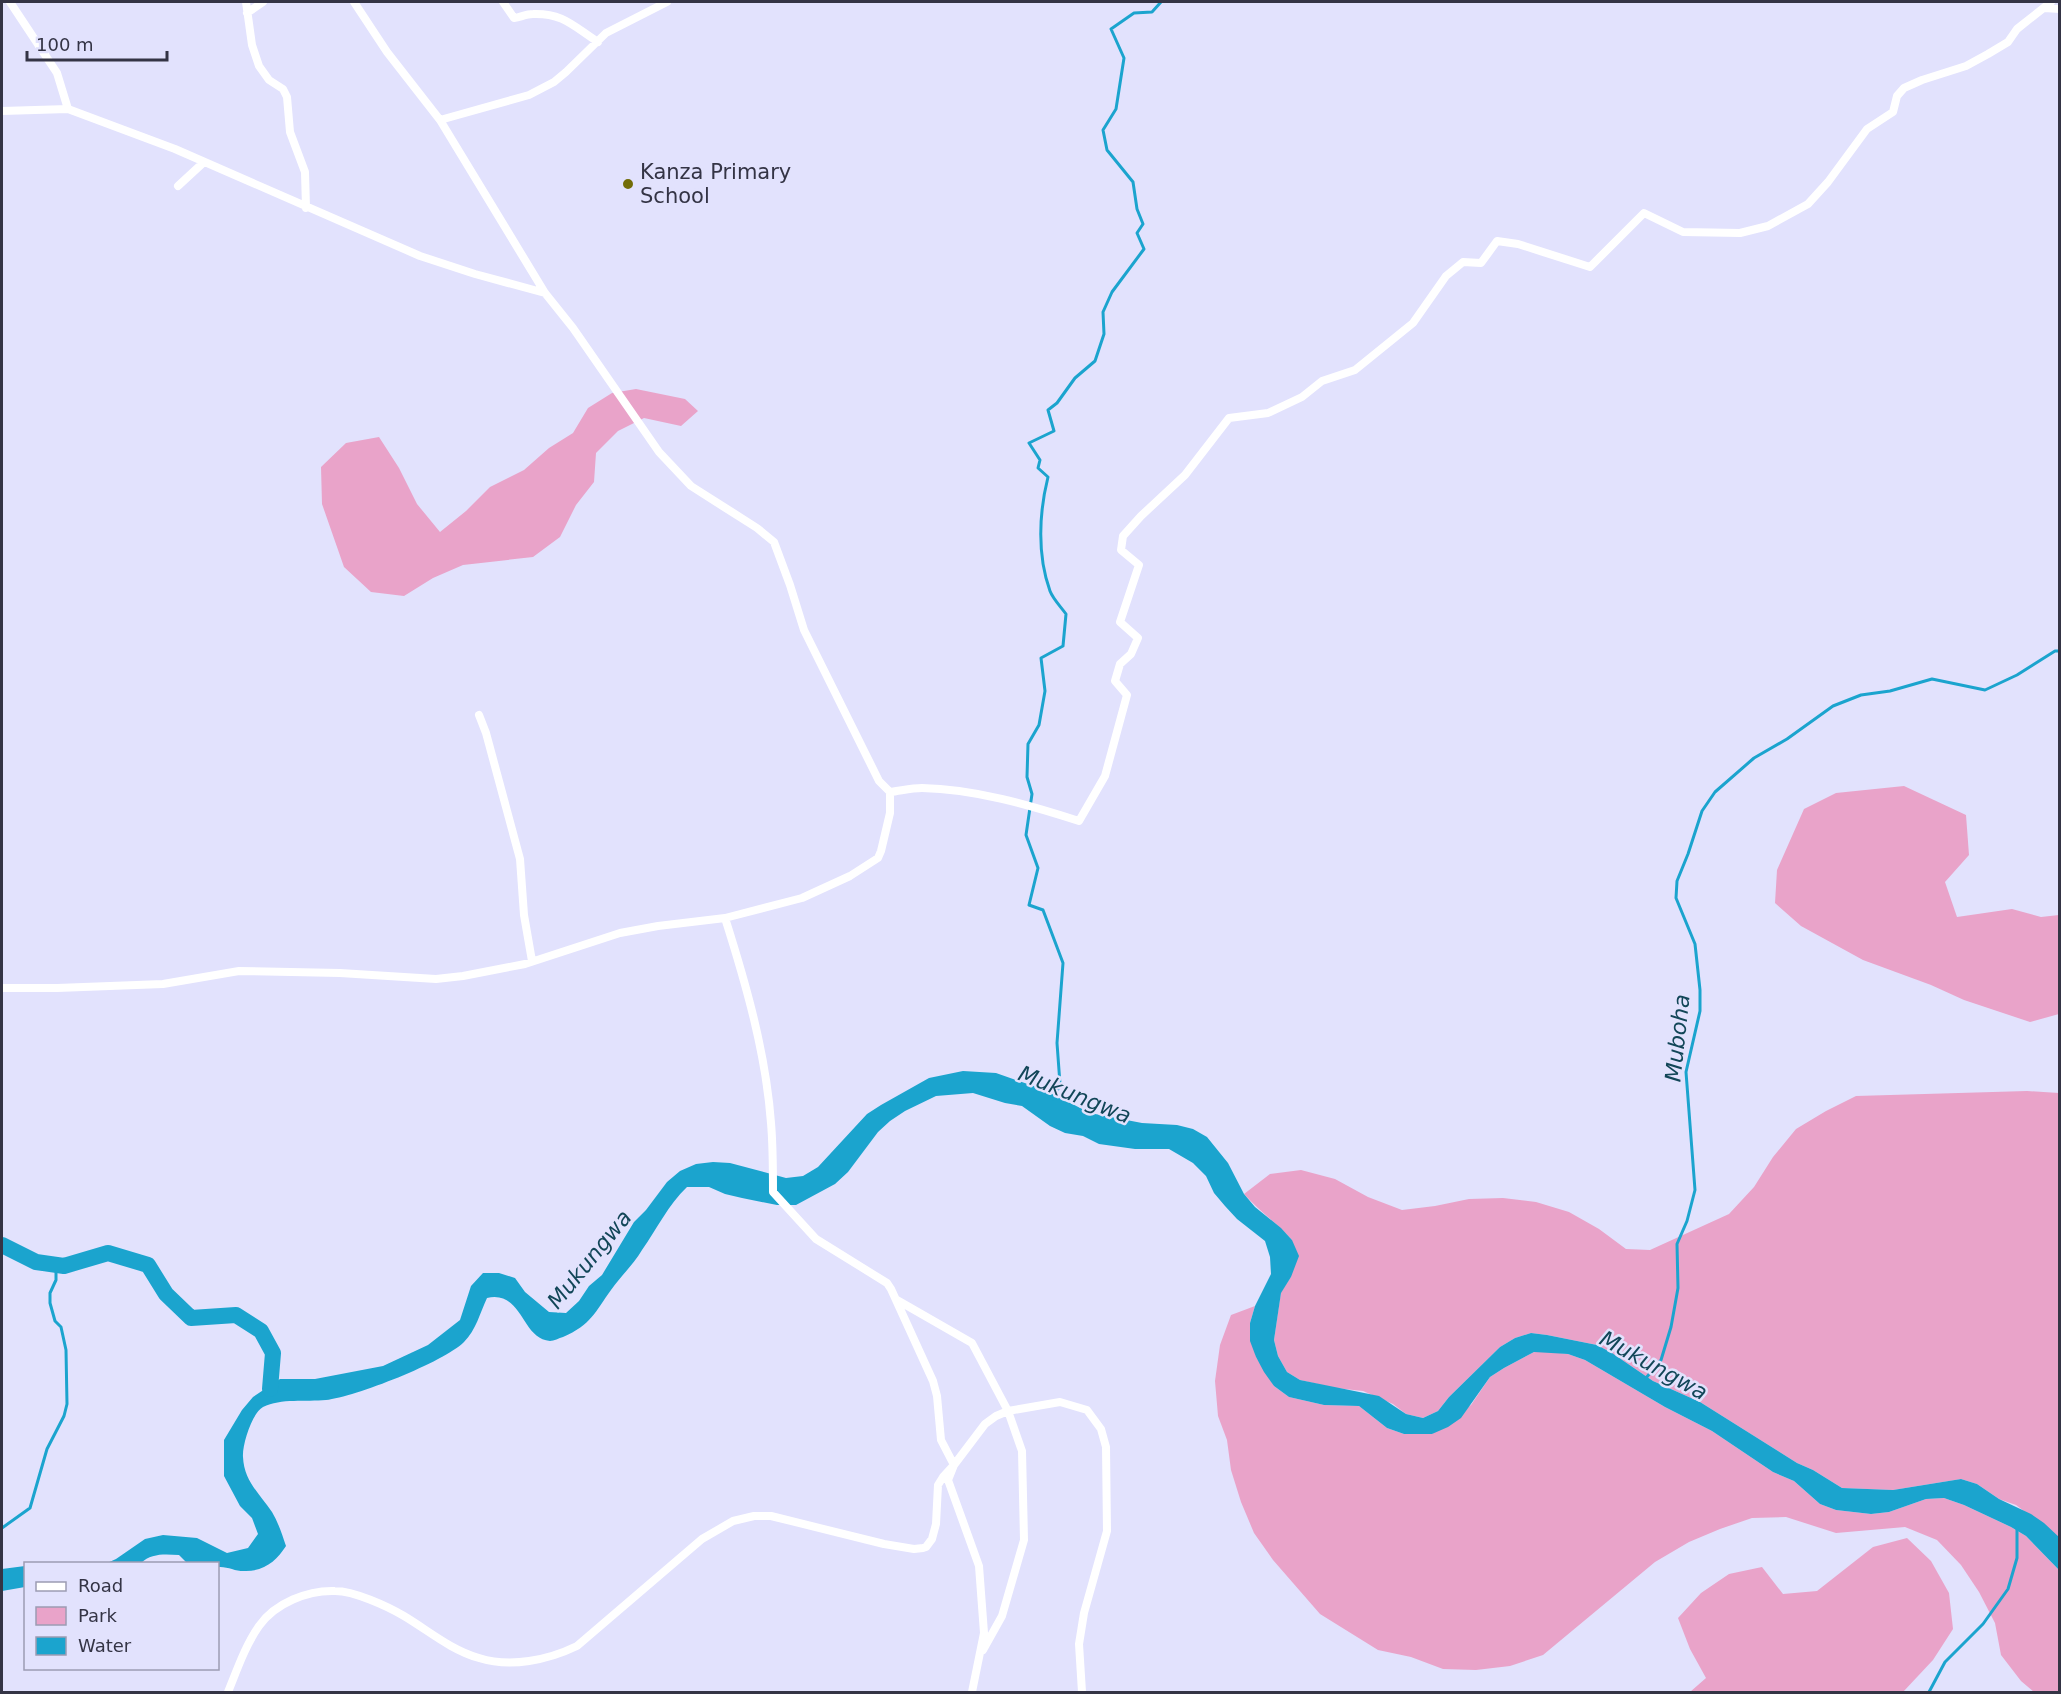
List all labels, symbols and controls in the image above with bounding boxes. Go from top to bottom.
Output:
scale bar [27,24,166,62]
text: 100 m [36,34,94,55]
place label: Kanza Primary School [640,160,791,208]
marker: Kanza Primary School [621,177,635,191]
water label: Muboha [1660,993,1695,1083]
water label: Mukungwa [1015,1061,1135,1128]
water label: Mukungwa [542,1205,637,1313]
water label: Mukungwa [1596,1326,1712,1405]
legend [24,1562,219,1670]
text: Road [78,1575,123,1596]
text: Park [78,1605,117,1626]
text: Water [78,1635,132,1656]

